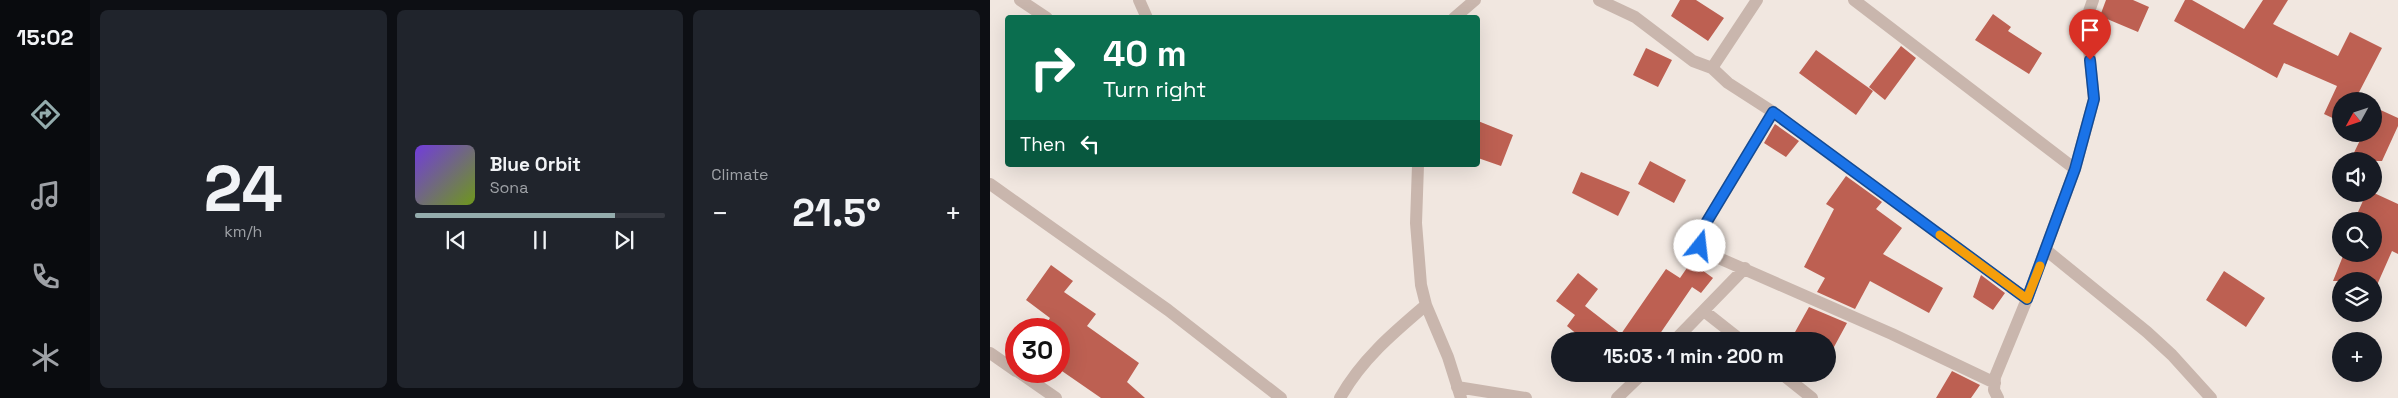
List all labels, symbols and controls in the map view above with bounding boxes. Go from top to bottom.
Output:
pin [2069,9,2111,60]
icon: arrive [2076,16,2104,44]
text: 15:02 [16,23,74,51]
text: 40 m [1103,32,1187,76]
icon: right [1020,35,1085,100]
text: Turn right [1103,75,1206,103]
north arrow [2332,92,2382,142]
map controls [2332,92,2382,382]
icon: directions [28,97,63,132]
icon: left [1076,130,1104,158]
text: Then [1020,132,1066,157]
text: 24 [204,147,283,230]
text: Blue Orbit [490,152,581,177]
button: sound [2332,152,2382,202]
text: Climate [711,164,768,185]
text: Sona [490,177,528,198]
icon: music [28,178,63,213]
text: 21.5° [792,189,881,237]
text: − [711,195,729,231]
text: + [945,195,962,231]
button: search [2332,212,2382,262]
position arrow [1673,219,1725,271]
text: km/h [224,221,262,242]
icon: previous [442,226,470,254]
icon: pause [526,226,554,254]
icon: next [610,226,638,254]
icon: phone [28,259,63,294]
button: layers [2332,272,2382,322]
speed limit sign: 30 [1005,318,1070,383]
button: + [2332,332,2382,382]
icon: climate [28,340,63,375]
text: 15:03 · 1 min · 200 m [1603,344,1784,369]

